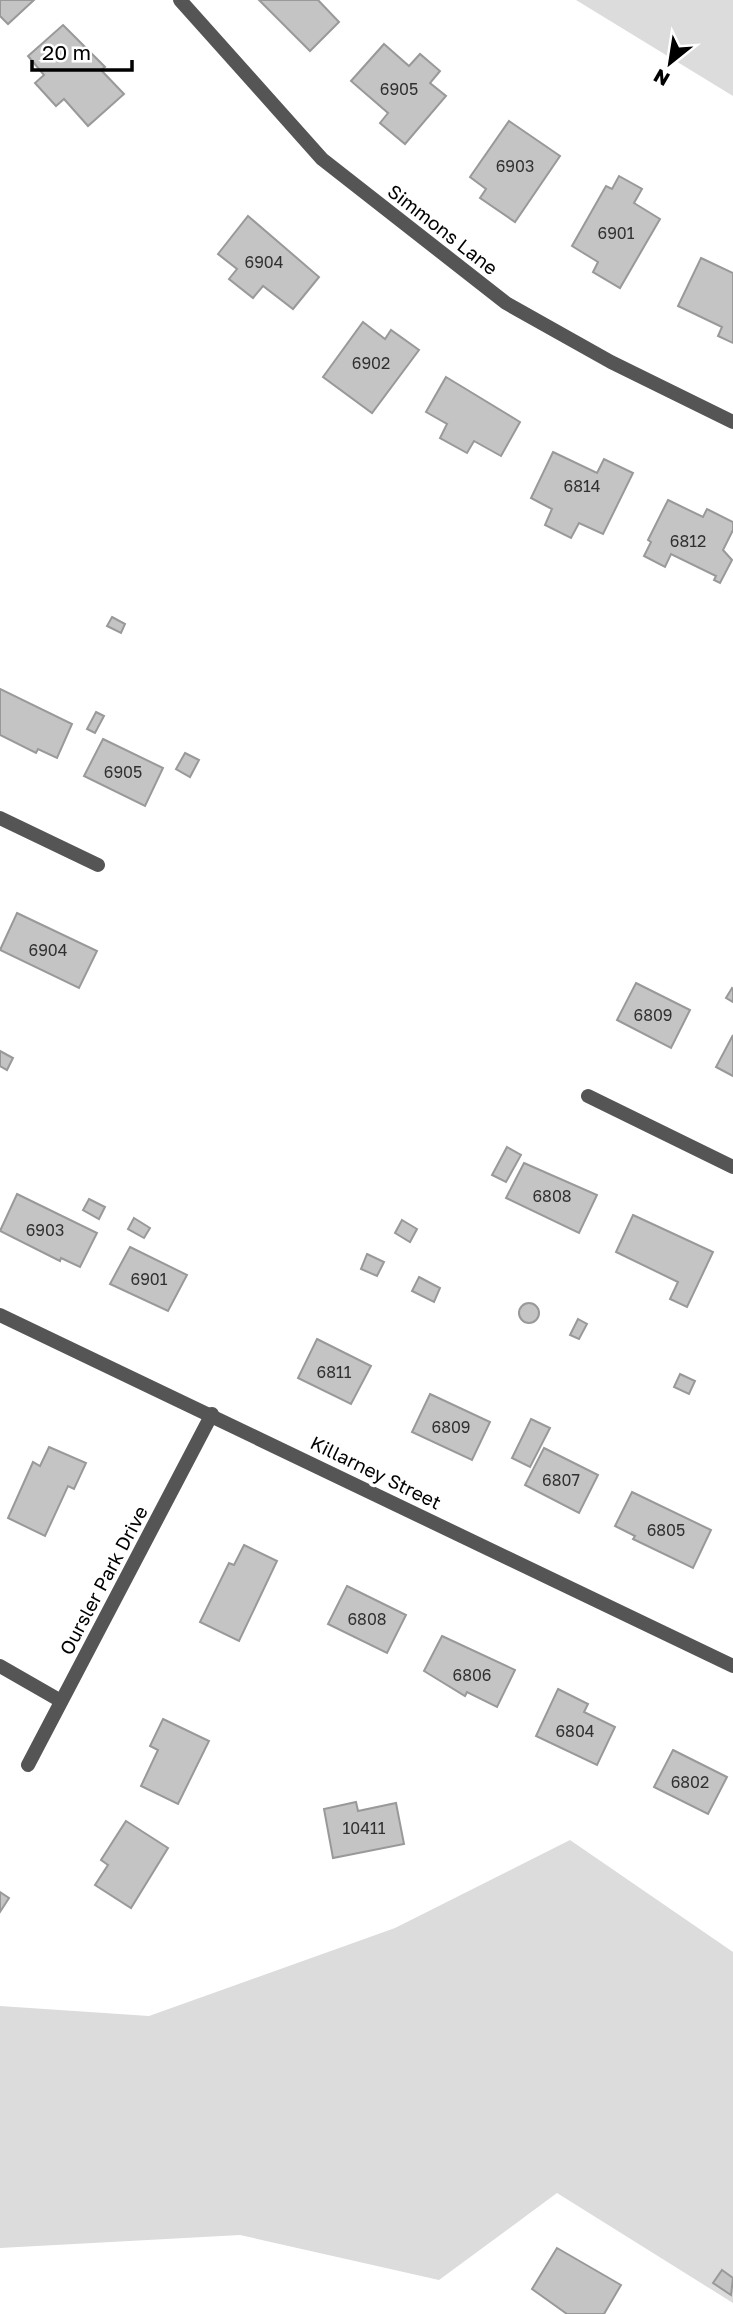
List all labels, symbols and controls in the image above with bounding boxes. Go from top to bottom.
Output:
scale bar [32,28,131,72]
north arrow [635,28,705,98]
text: 20 m [42,39,91,65]
text: N [649,65,673,92]
house number: 6905 [380,79,418,99]
house number: 6903 [496,156,534,176]
street label: Simmons Lane [383,179,503,279]
house number: 6901 [597,223,635,243]
house number: 6904 [244,252,284,272]
house number: 6902 [352,353,390,373]
house number: 6814 [564,476,600,496]
house number: 6812 [670,531,706,551]
house number: 6905 [104,762,142,782]
house number: 6904 [28,940,68,960]
house number: 6809 [633,1005,673,1025]
house number: 6808 [532,1186,572,1206]
house number: 6903 [26,1220,64,1240]
house number: 6901 [130,1269,168,1289]
house number: 6811 [317,1362,352,1382]
house number: 6809 [431,1417,471,1437]
street label: Killarney Street [307,1430,445,1514]
house number: 6807 [542,1470,580,1490]
street label: Oursler Park Drive [54,1502,152,1658]
house number: 6805 [647,1520,685,1540]
house number: 6808 [347,1609,387,1629]
house number: 6806 [452,1665,492,1685]
house number: 6804 [555,1721,595,1741]
house number: 6802 [671,1772,709,1792]
house number: 10411 [343,1818,386,1838]

